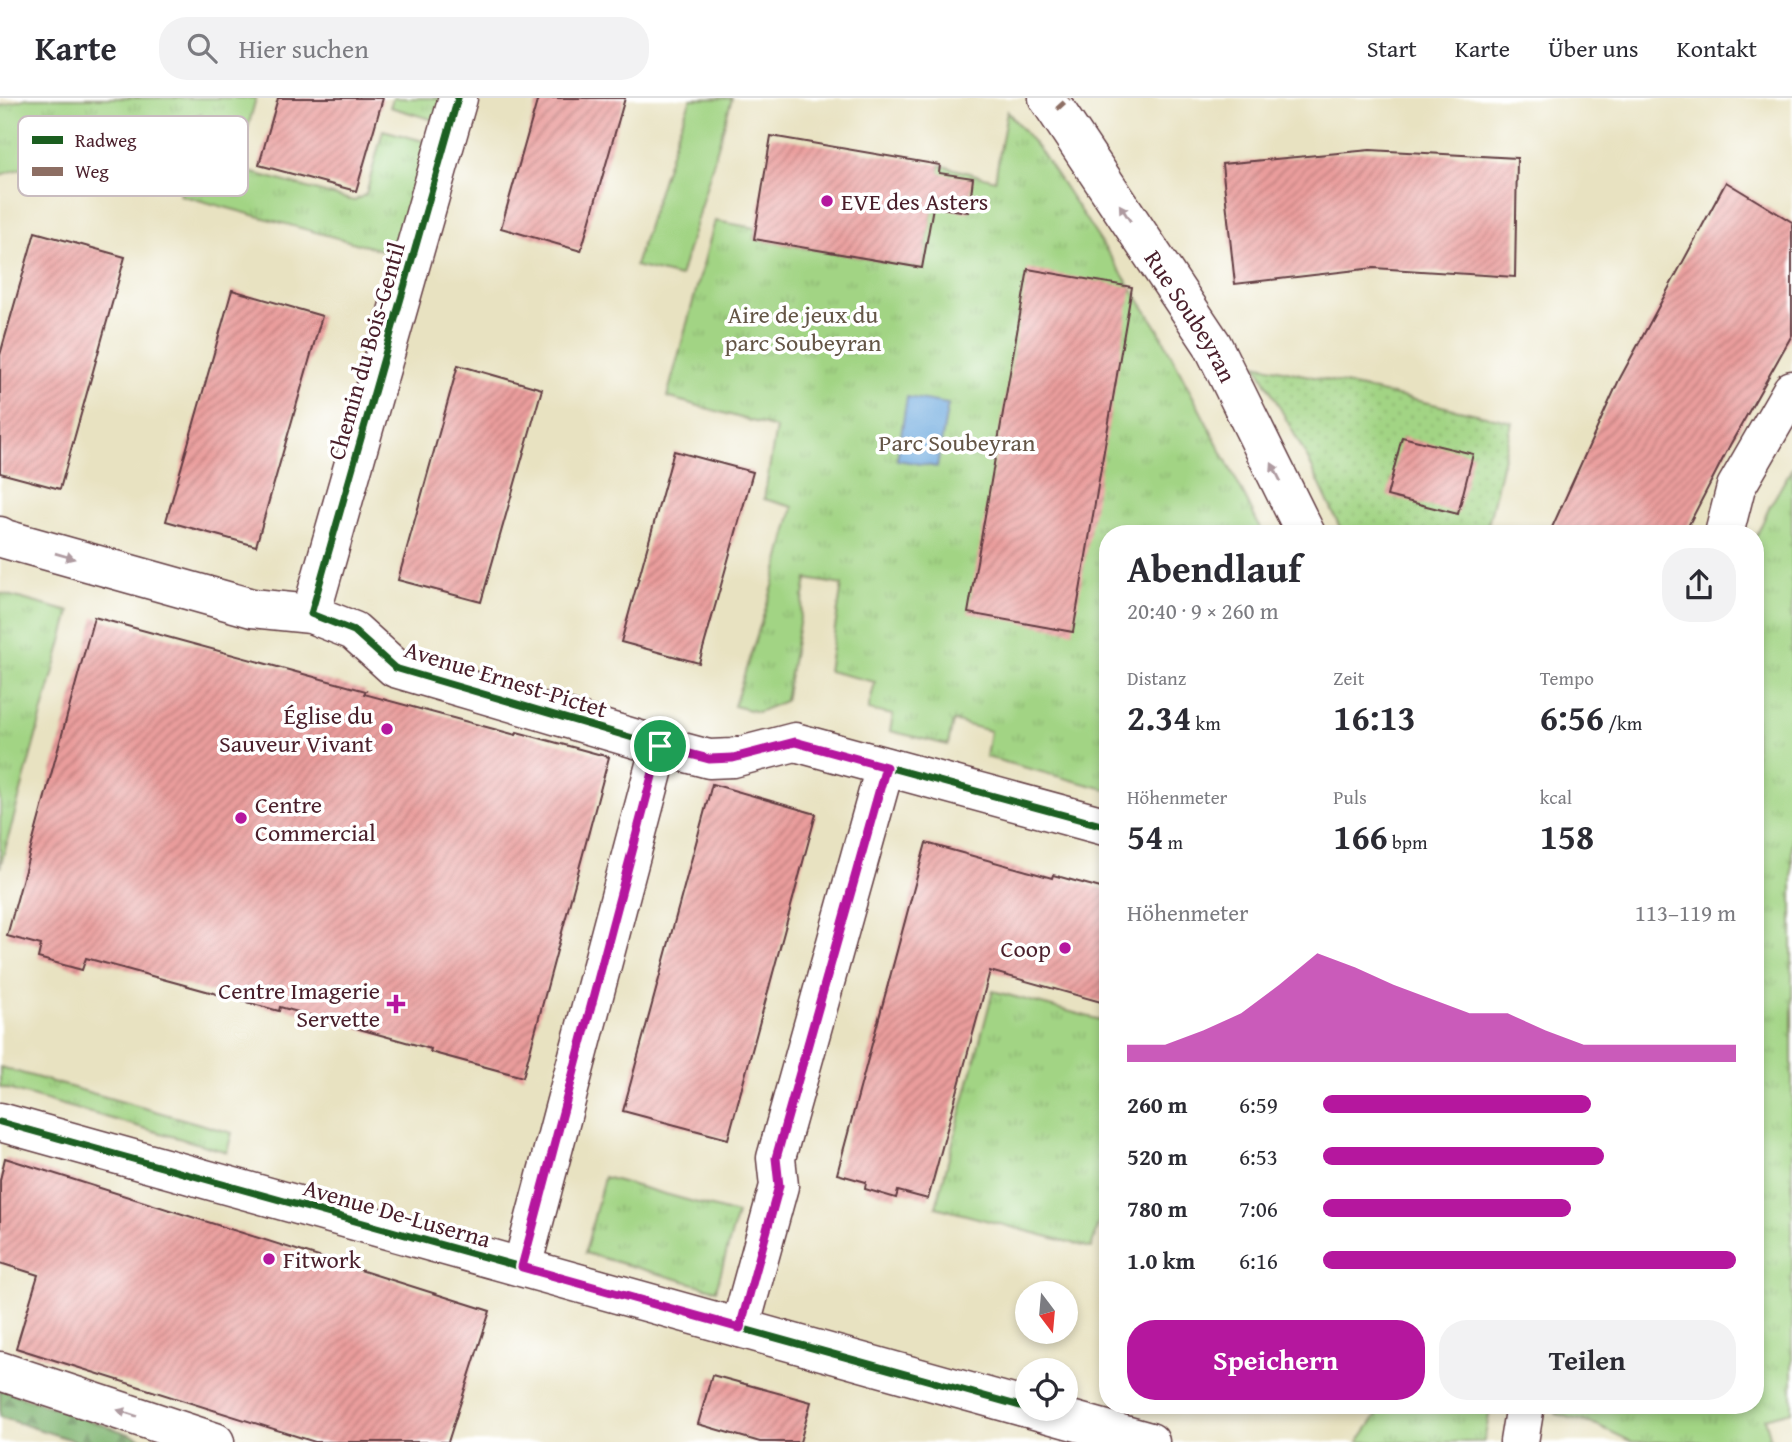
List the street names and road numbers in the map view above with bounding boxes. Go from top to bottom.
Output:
street label: Chemin du Bois-Gentil [318,238,414,464]
street label: Rue Soubeyran [1136,243,1246,389]
street label: Avenue Ernest-Pictet [400,631,612,727]
street label: Avenue De-Luserna [299,1170,495,1257]

